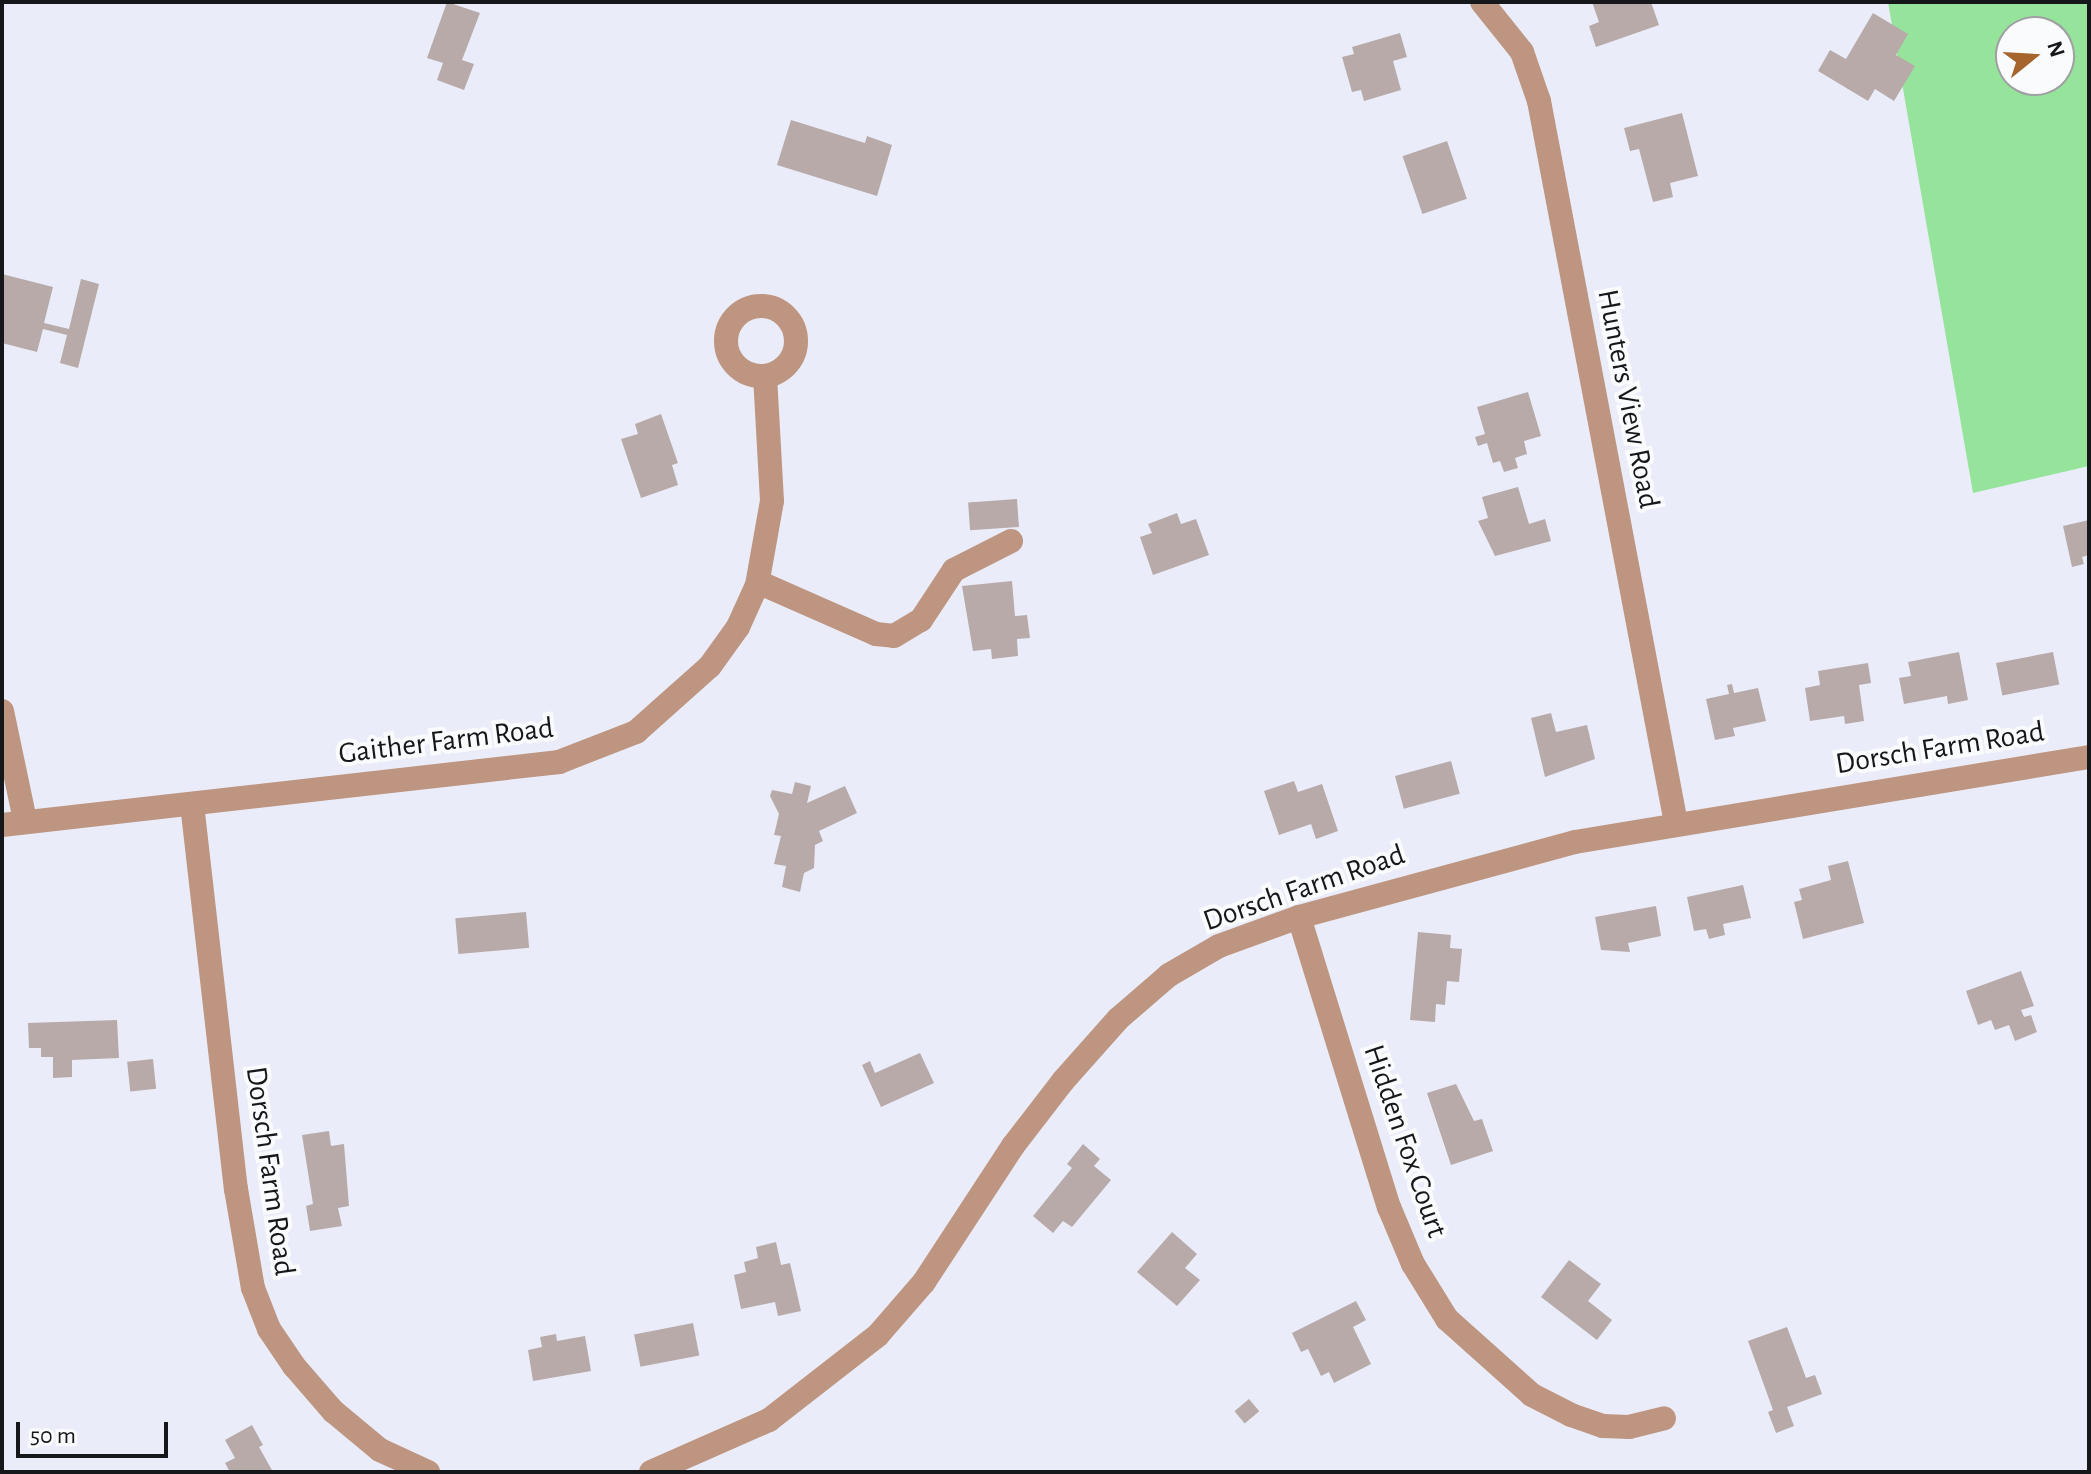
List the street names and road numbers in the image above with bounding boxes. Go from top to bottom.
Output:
street label: Hunters View Road [1589,286,1667,512]
street label: Gaither Farm Road [336,710,556,772]
street label: Dorsch Farm Road [1833,714,2047,782]
street label: Dorsch Farm Road [1199,837,1409,939]
street label: Hidden Fox Court [1355,1040,1455,1242]
street label: Dorsch Farm Road [238,1064,302,1278]

